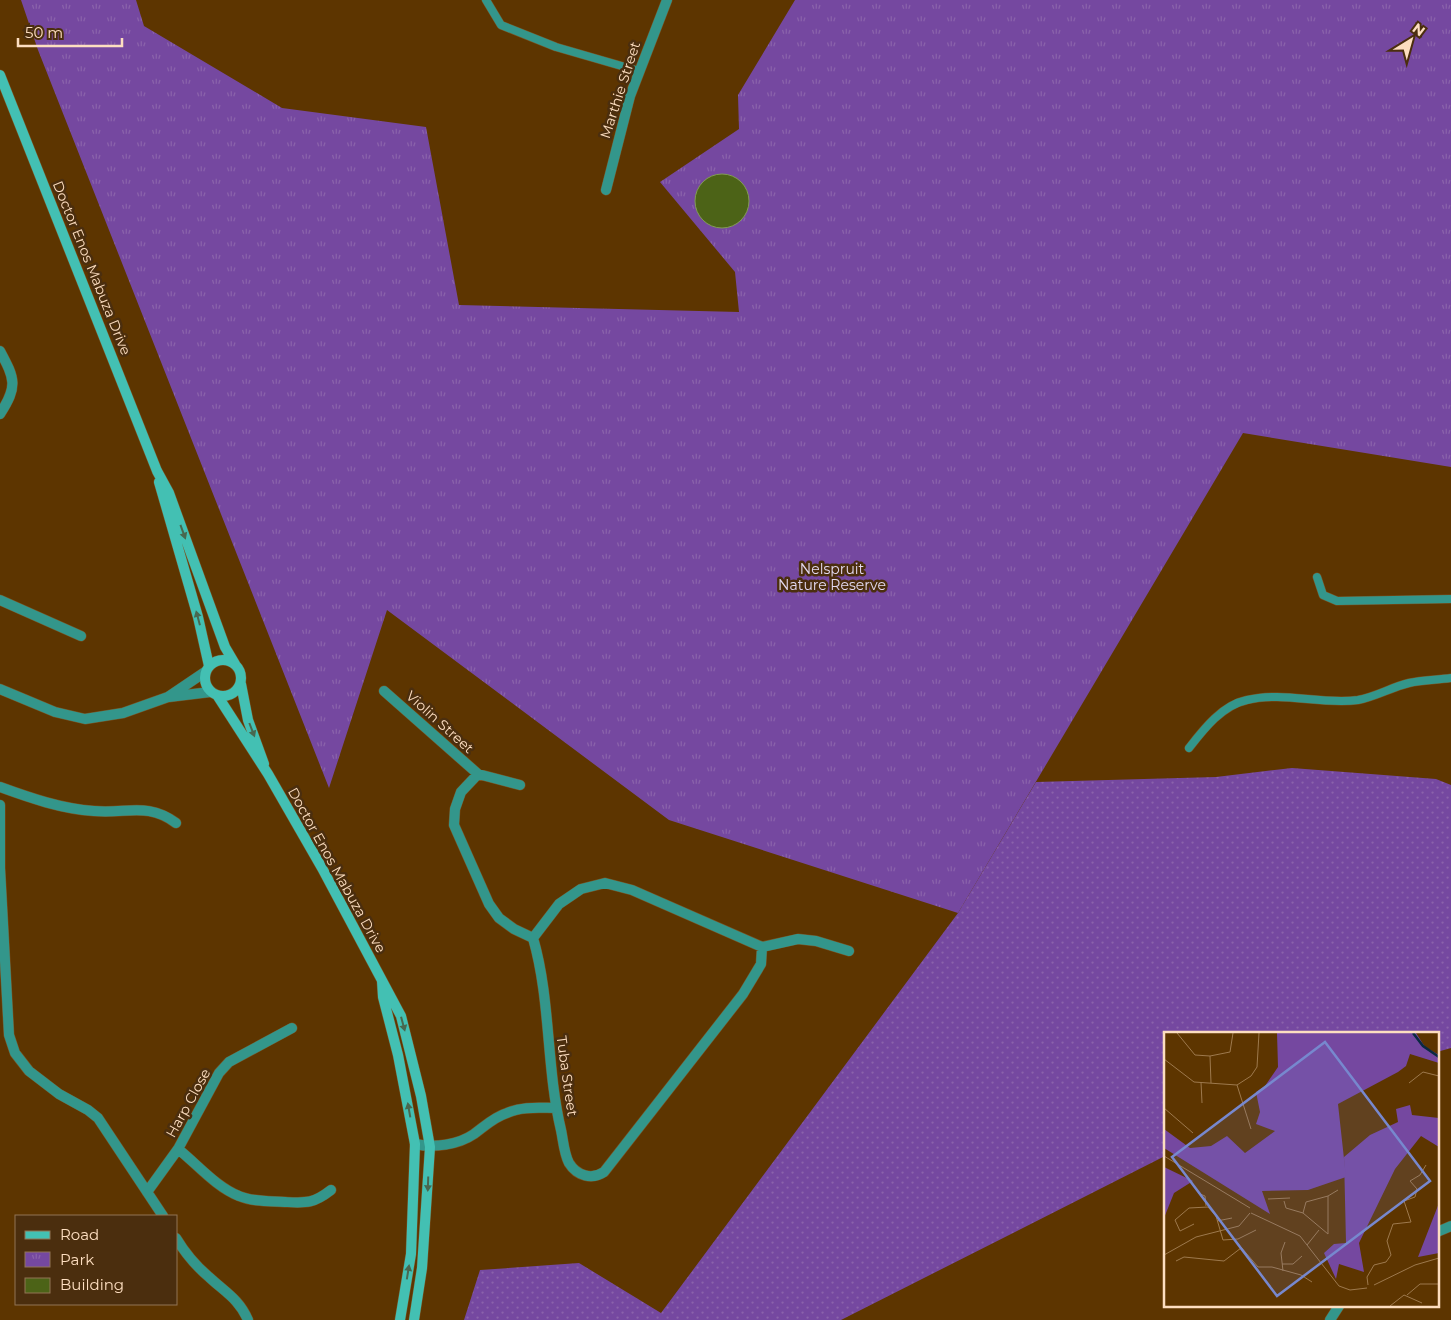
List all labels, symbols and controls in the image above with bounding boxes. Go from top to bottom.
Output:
scale bar [18,15,121,47]
north arrow [1386,15,1436,65]
text: N [1409,19,1429,40]
text: 50 m [25,23,63,42]
street label: Marthie Street [596,39,644,141]
street label: Doctor Enos Mabuza Drive [49,178,135,358]
one-way arrow [179,525,187,540]
park label: Nelspruit Nature Reserve [778,560,886,594]
one-way arrow [194,611,202,626]
street label: Violin Street [402,687,478,757]
one-way arrow [248,723,256,738]
street label: Doctor Enos Mabuza Drive [284,784,390,956]
one-way arrow [400,1017,408,1032]
inset map [1164,1032,1438,1308]
street label: Tuba Street [552,1035,582,1118]
street label: Harp Close [162,1065,214,1141]
one-way arrow [405,1102,413,1118]
one-way arrow [424,1176,432,1192]
legend [15,1215,178,1305]
text: Road [60,1225,99,1244]
text: Park [60,1250,94,1269]
one-way arrow [404,1264,412,1280]
text: Building [60,1275,124,1294]

